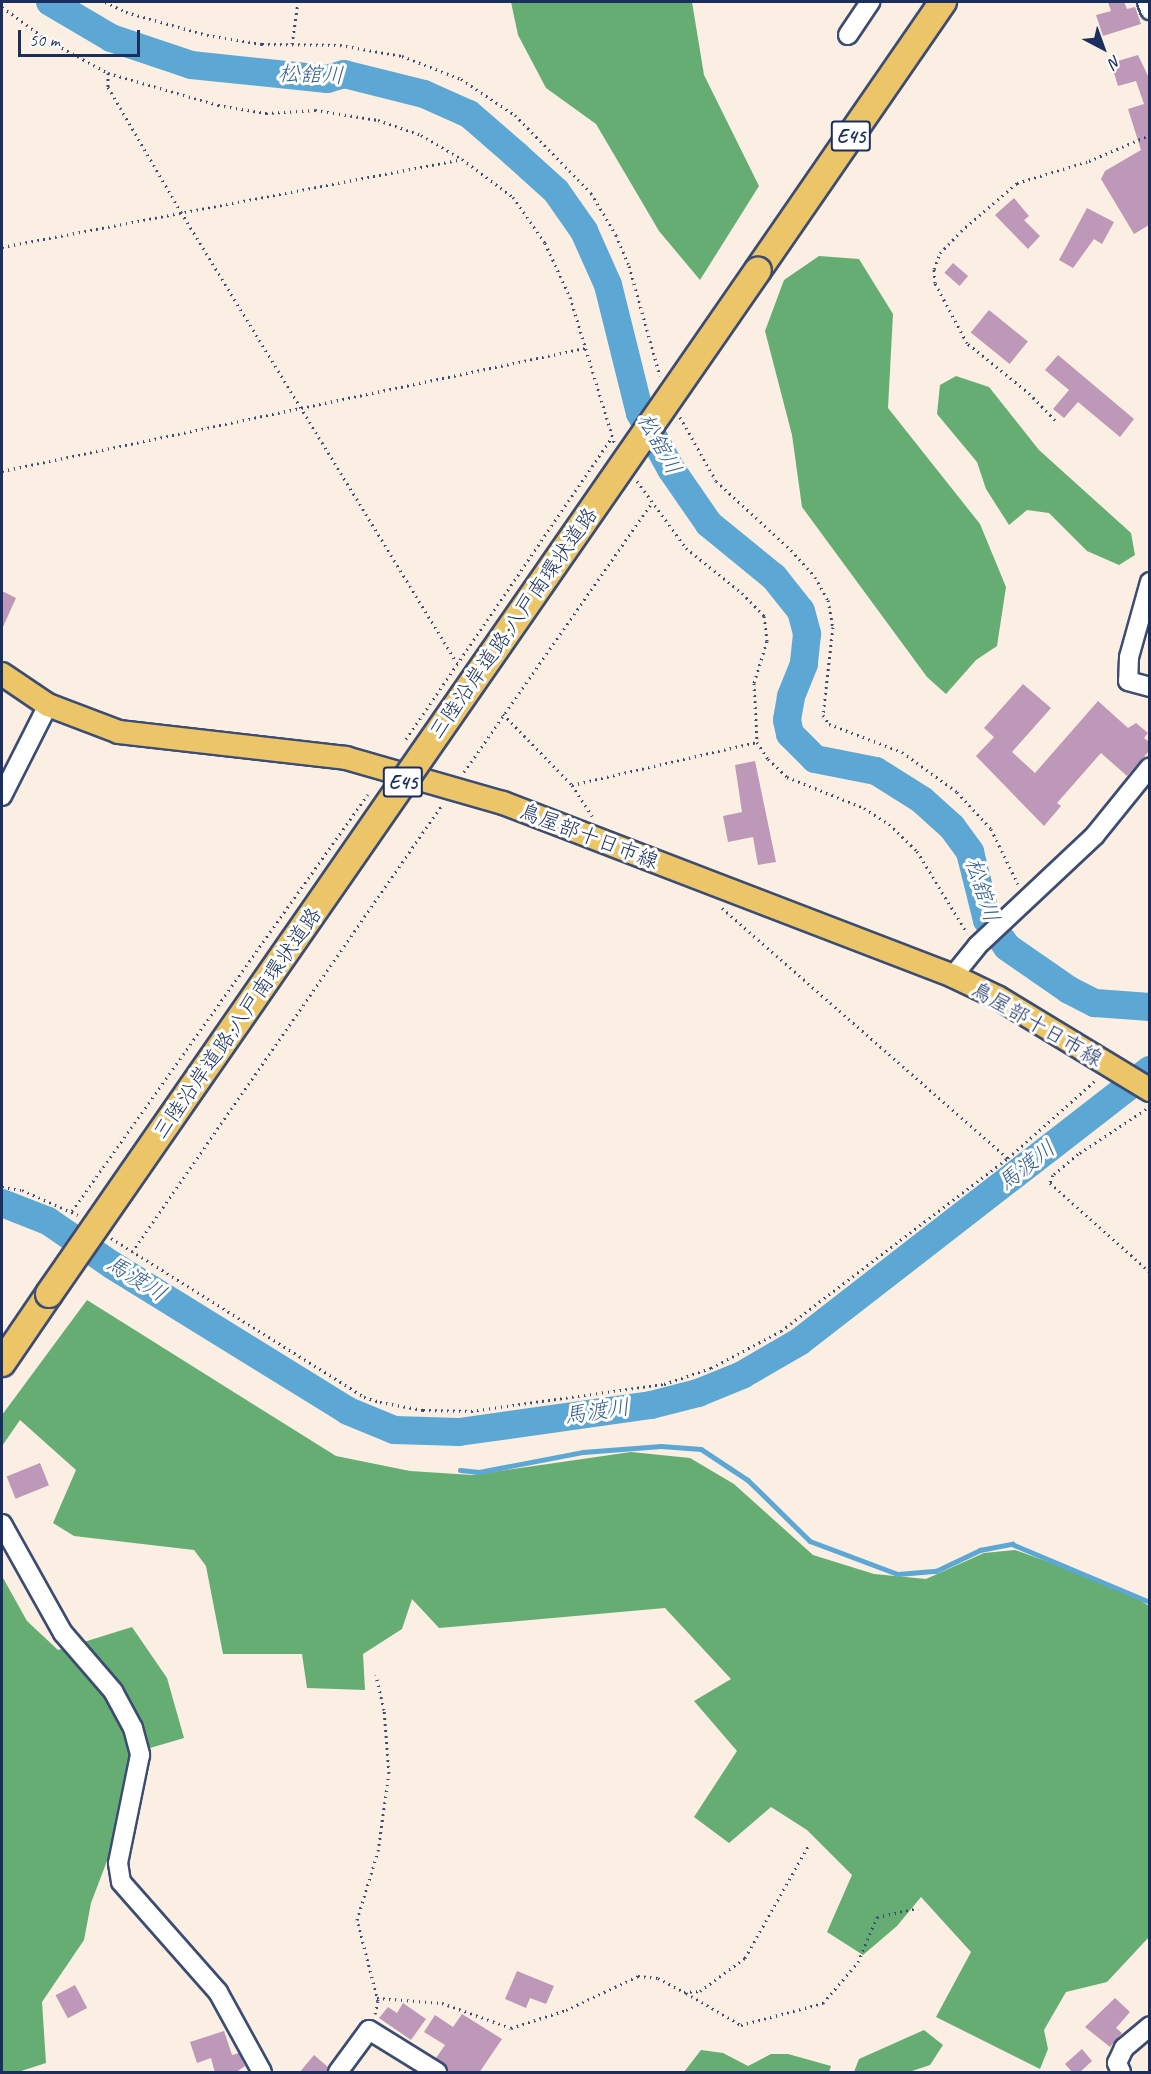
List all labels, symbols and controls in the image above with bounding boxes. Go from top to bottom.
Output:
scale bar [21,18,142,56]
north arrow [1073,18,1133,78]
text: 50 m [29,29,60,51]
text: N [1105,51,1125,72]
water label: 松舘川 [278,61,344,89]
road number: E45 [830,119,872,153]
water label: 松舘川 [631,409,687,479]
street label: 三陸沿岸道路;八戸南環状道路 [423,502,603,744]
road number: E45 [382,765,424,799]
street label: 鳥屋部十日市線 [516,798,662,874]
water label: 松舘川 [959,855,1005,925]
street label: 三陸沿岸道路;八戸南環状道路 [147,902,327,1144]
street label: 鳥屋部十日市線 [967,976,1107,1072]
water label: 馬渡川 [993,1135,1061,1197]
water label: 馬渡川 [101,1250,171,1308]
water label: 馬渡川 [562,1394,632,1430]

